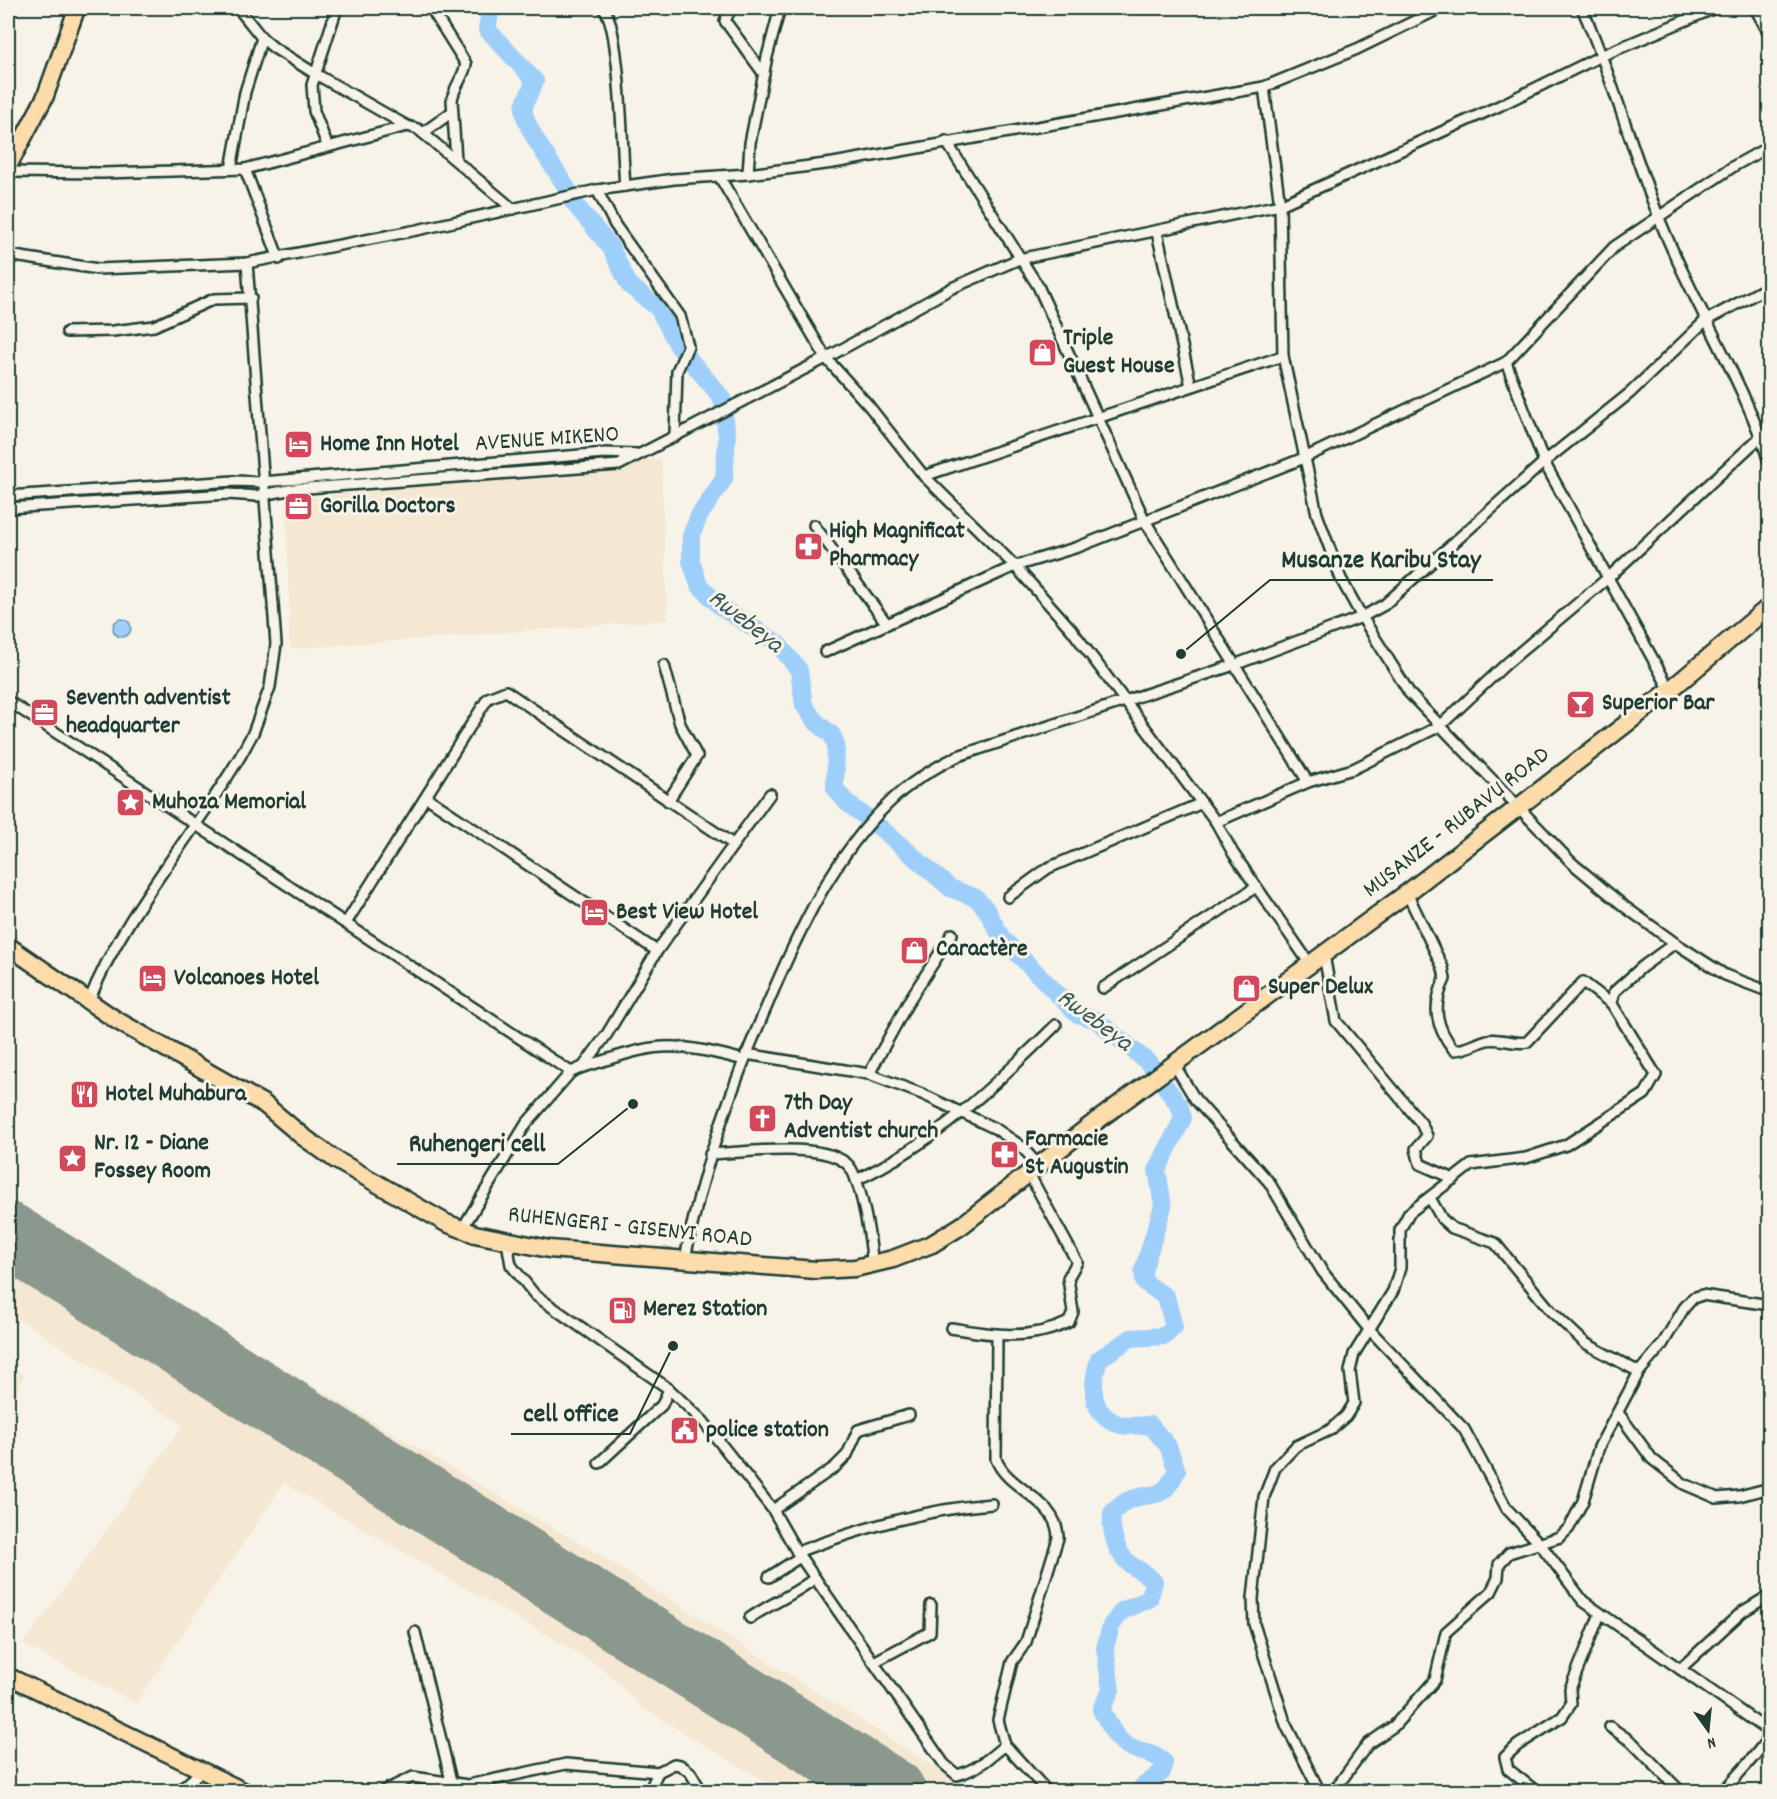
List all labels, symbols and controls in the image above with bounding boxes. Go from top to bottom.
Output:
place label: Triple Guest House [1063,322,1175,384]
shop icon: Triple Guest House [1026,337,1058,369]
street label: AVENUE MIKENO [474,418,620,462]
place label: Home Inn Hotel [320,428,459,462]
hotel icon: Home Inn Hotel [283,429,315,461]
place label: Gorilla Doctors [320,490,456,524]
office icon: Gorilla Doctors [283,491,315,523]
place label: High Magnificat Pharmacy [829,515,965,577]
pharmacy icon: High Magnificat Pharmacy [792,530,824,562]
callout: Musanze Karibu Stay [1270,536,1493,580]
text: Musanze Karibu Stay [1281,543,1482,580]
water label: Rwebeya [700,581,792,664]
place label: Seventh adventist headquarter [66,682,231,744]
place label: Superior Bar [1602,687,1716,721]
bar icon: Superior Bar [1565,688,1597,720]
office icon: Seventh adventist headquarter [29,697,61,729]
street label: MUSANZE - RUBAVU ROAD [1356,739,1558,907]
place label: Muhoza Memorial [152,786,306,820]
place icon: Muhoza Memorial [115,787,147,819]
place label: Best View Hotel [616,896,758,930]
hotel icon: Best View Hotel [579,897,611,929]
place label: Caractère [936,933,1028,967]
shop icon: Caractère [899,934,931,966]
place label: Volcanoes Hotel [174,962,319,996]
hotel icon: Volcanoes Hotel [137,963,169,995]
place label: Super Delux [1268,971,1373,1005]
shop icon: Super Delux [1231,972,1263,1004]
water label: Rwebeya [1048,980,1141,1063]
place label: Hotel Muhabura [105,1078,247,1112]
restaurant icon: Hotel Muhabura [68,1079,100,1111]
place label: 7th Day Adventist church [784,1087,938,1149]
church icon: 7th Day Adventist church [747,1102,779,1134]
callout: Ruhengeri cell [397,1120,558,1164]
place label: Farmacie St Augustin [1025,1123,1129,1185]
place label: Nr. 12 - Diane Fossey Room [94,1127,211,1189]
text: Ruhengeri cell [409,1127,546,1164]
pharmacy icon: Farmacie St Augustin [988,1138,1020,1170]
place icon: Nr. 12 - Diane Fossey Room [57,1142,89,1174]
street label: RUHENGERI - GISENYI ROAD [506,1198,754,1258]
place label: Merez Station [643,1293,767,1327]
fuel station icon: Merez Station [606,1294,638,1326]
callout: cell office [511,1390,630,1434]
text: cell office [523,1397,619,1434]
place label: police station [706,1414,829,1448]
public building icon: police station [669,1415,701,1447]
north arrow [1678,1700,1738,1760]
text: N [1704,1730,1718,1754]

